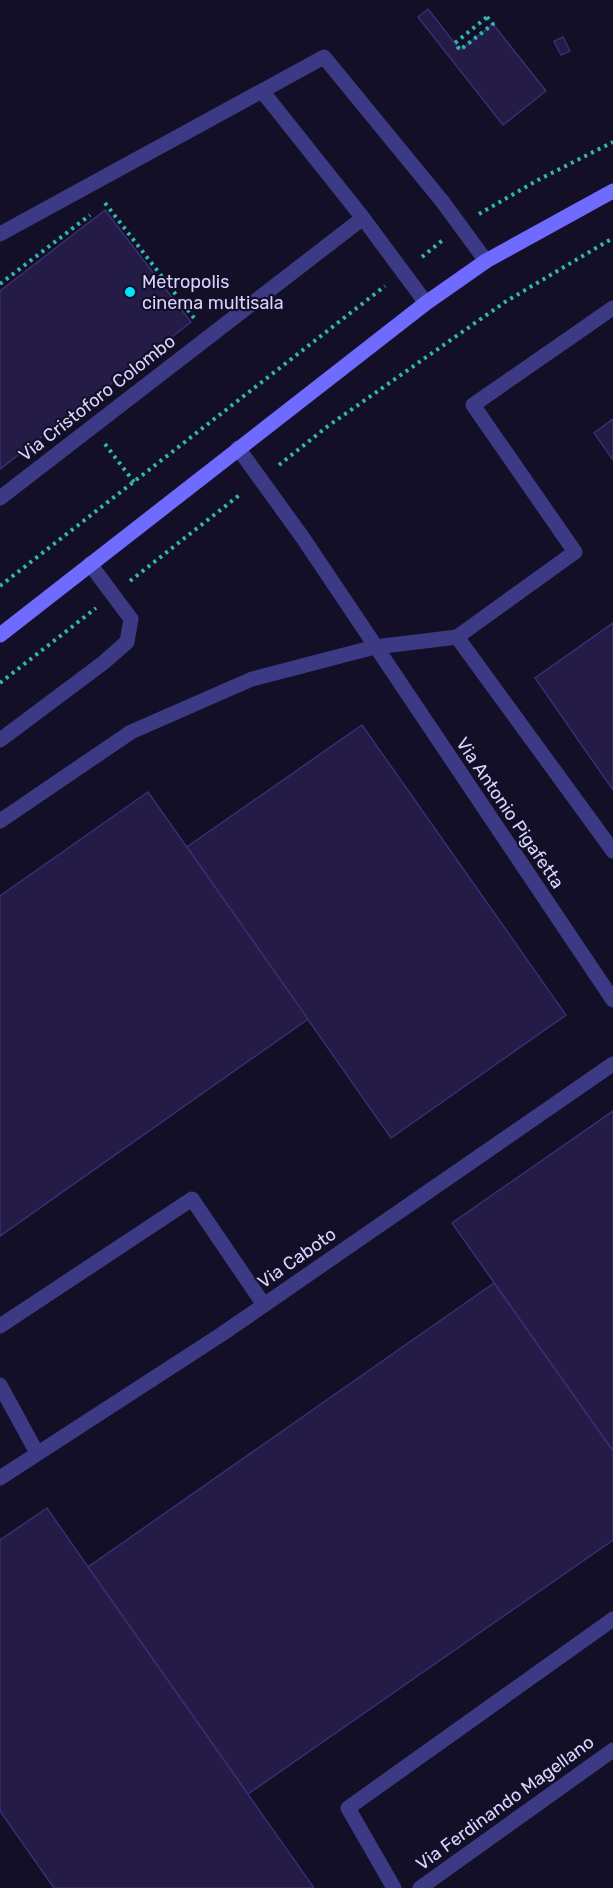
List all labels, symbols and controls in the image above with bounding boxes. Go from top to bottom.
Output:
place label: Metropolis cinema multisala [142,271,284,314]
marker: Metropolis cinema multisala [123,285,137,299]
street label: Via Cristoforo Colombo [14,330,180,466]
street label: Via Antonio Pigafetta [451,733,569,893]
street label: Via Caboto [254,1223,340,1293]
street label: Via Ferdinando Magellano [412,1731,598,1875]

